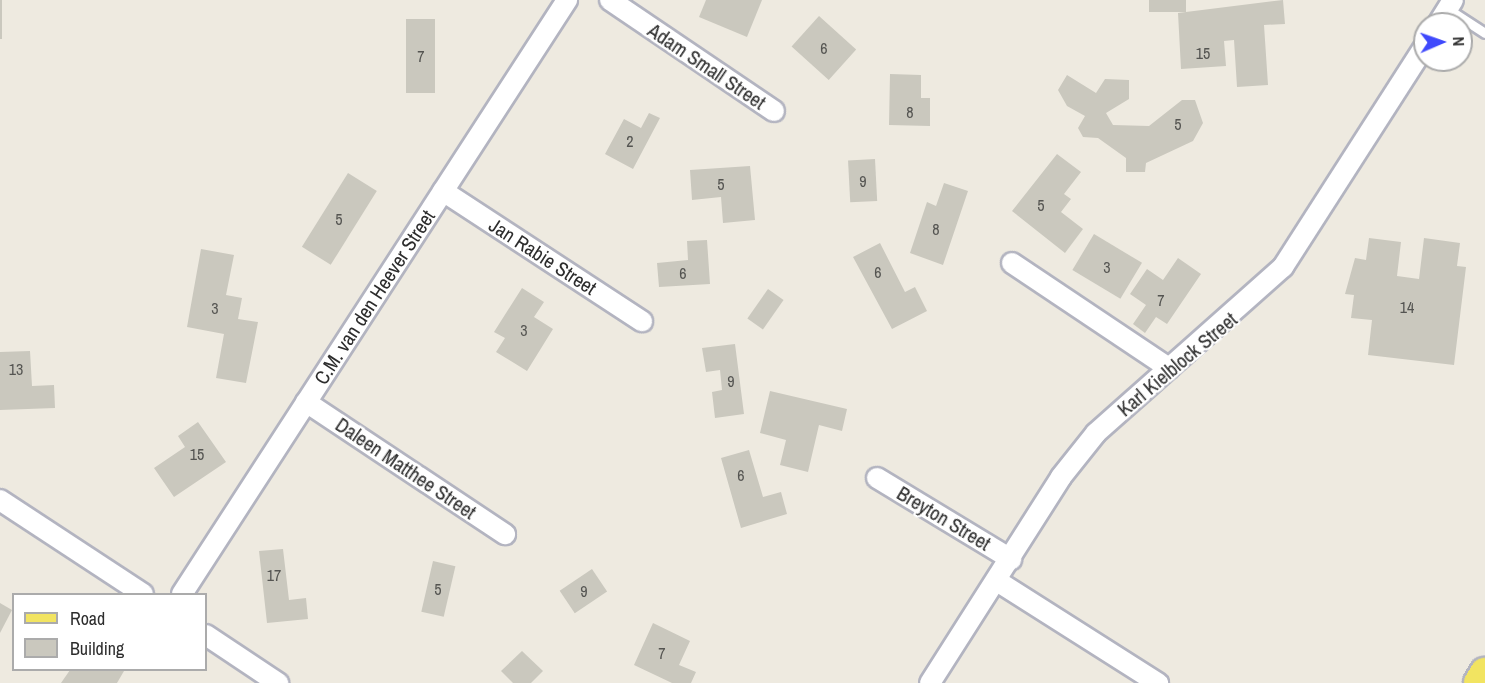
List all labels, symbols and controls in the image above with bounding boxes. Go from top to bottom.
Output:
north arrow [1413,12,1473,72]
street label: Adam Small Street [644,18,770,114]
text: N [1448,36,1470,47]
house number: 6 [820,38,828,58]
house number: 15 [1196,43,1210,63]
house number: 7 [417,46,425,66]
house number: 8 [906,102,914,122]
house number: 5 [1174,114,1182,134]
house number: 2 [626,131,634,151]
house number: 9 [859,171,867,191]
house number: 5 [717,174,725,194]
house number: 5 [1037,195,1045,215]
street label: C.M. van den Heever Street [309,205,439,389]
house number: 5 [335,209,343,229]
street label: Jan Rabie Street [485,212,601,300]
house number: 8 [932,219,940,239]
house number: 3 [1103,257,1111,277]
house number: 6 [874,262,882,282]
house number: 6 [679,263,687,283]
house number: 7 [1157,290,1165,310]
house number: 14 [1400,297,1414,317]
house number: 3 [211,298,219,318]
street label: Karl Kielblock Street [1112,307,1242,421]
house number: 3 [520,320,528,340]
house number: 13 [9,359,23,379]
house number: 9 [727,371,735,391]
street label: Daleen Matthee Street [331,412,481,524]
house number: 15 [190,444,204,464]
house number: 6 [737,465,745,485]
street label: Breyton Street [893,481,995,555]
house number: 17 [267,565,281,585]
house number: 5 [434,579,442,599]
house number: 9 [580,581,588,601]
legend [12,593,207,671]
text: Road [70,606,105,631]
text: Building [70,636,124,661]
house number: 7 [658,643,666,663]

